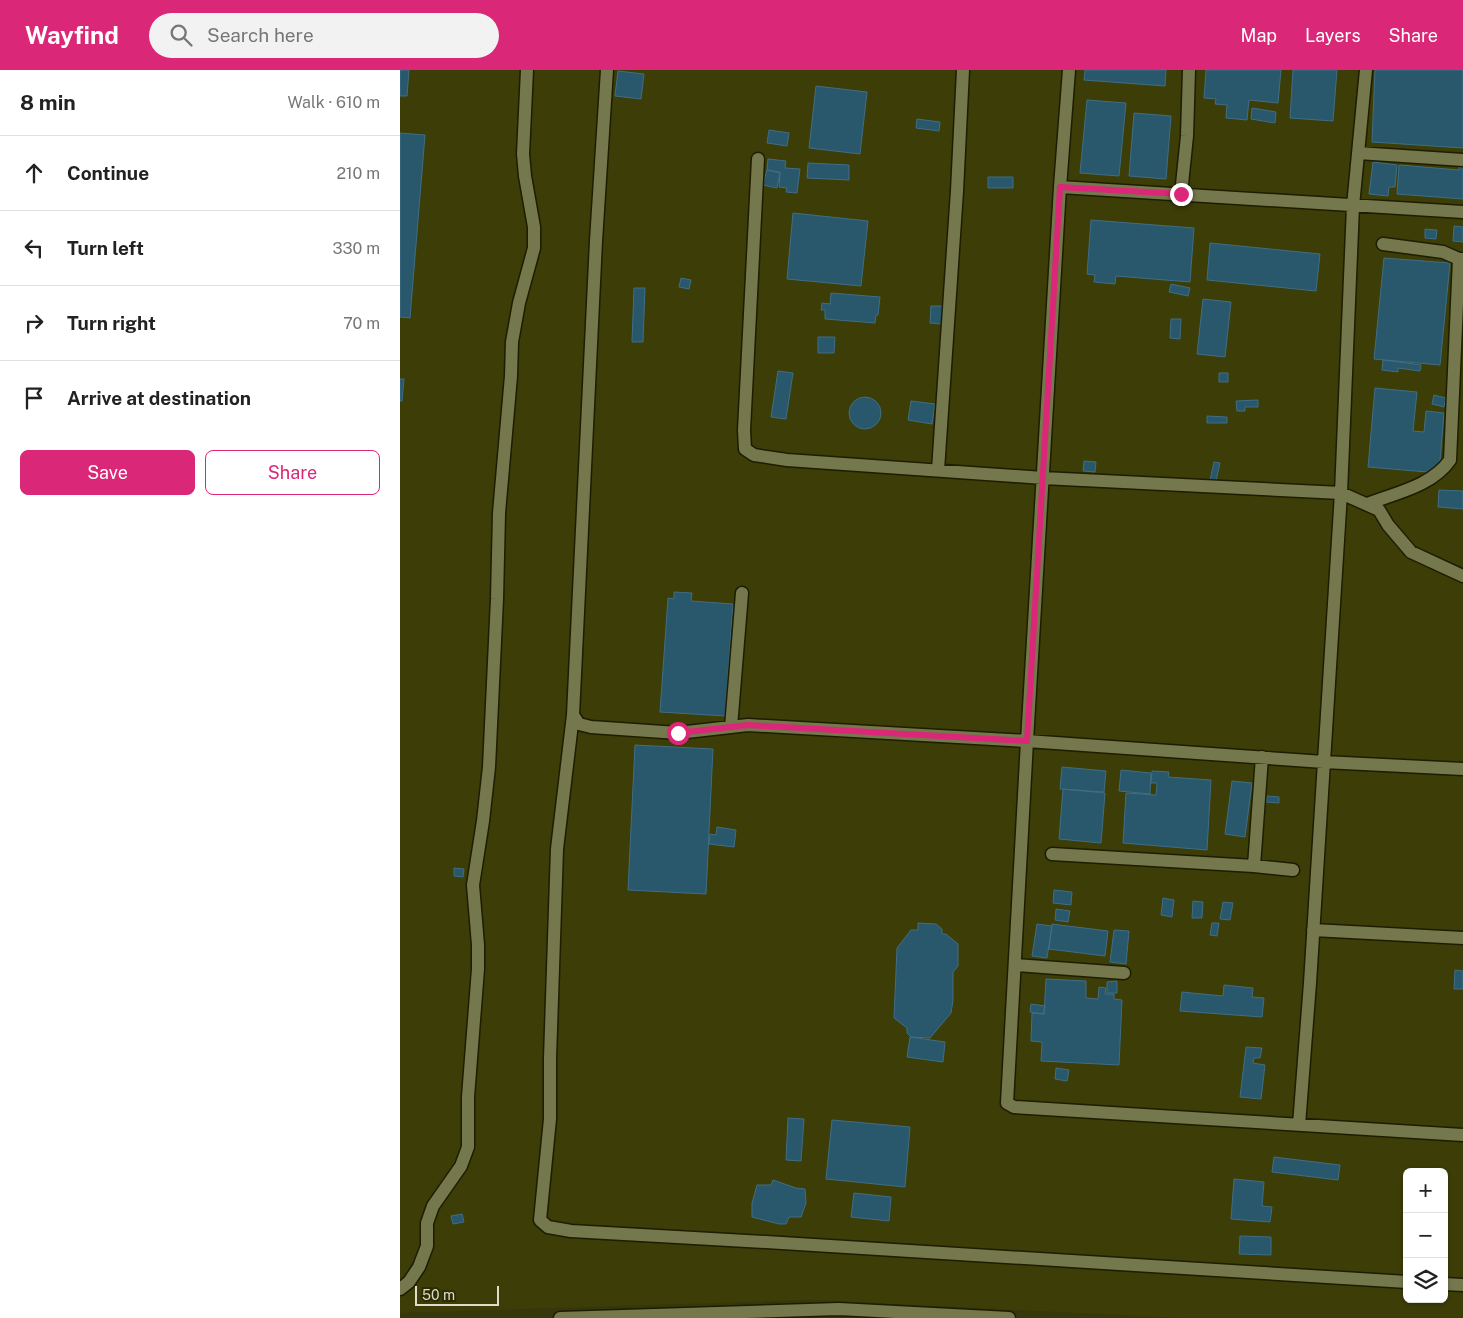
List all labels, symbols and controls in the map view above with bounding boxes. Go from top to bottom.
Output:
search box [149,13,499,58]
text: Wayfind [25,21,119,49]
icon: search [167,21,195,49]
text: Search here [207,24,314,46]
text: Map [1241,25,1277,46]
text: Layers [1305,25,1361,46]
text: Share [1389,25,1438,46]
text: 8 min [20,90,76,115]
text: Walk · 610 m [288,93,380,112]
icon: ahead [20,159,48,187]
text: Continue [67,162,149,184]
text: 210 m [336,164,380,183]
route end [1170,183,1193,206]
icon: left [20,234,48,262]
text: Turn left [67,237,144,259]
text: 330 m [333,239,380,258]
icon: right [20,309,48,337]
text: Turn right [67,312,156,334]
text: 70 m [343,314,380,333]
icon: arrive [20,384,48,412]
text: Arrive at destination [67,387,251,409]
button: Save [20,450,195,495]
button: Share [205,450,380,495]
route start [667,722,690,745]
map controls [1403,1168,1448,1303]
button: + [1403,1168,1448,1213]
button: − [1403,1213,1448,1258]
button: layers [1403,1258,1448,1303]
scale bar [415,1283,499,1306]
text: 50 m [422,1287,455,1303]

